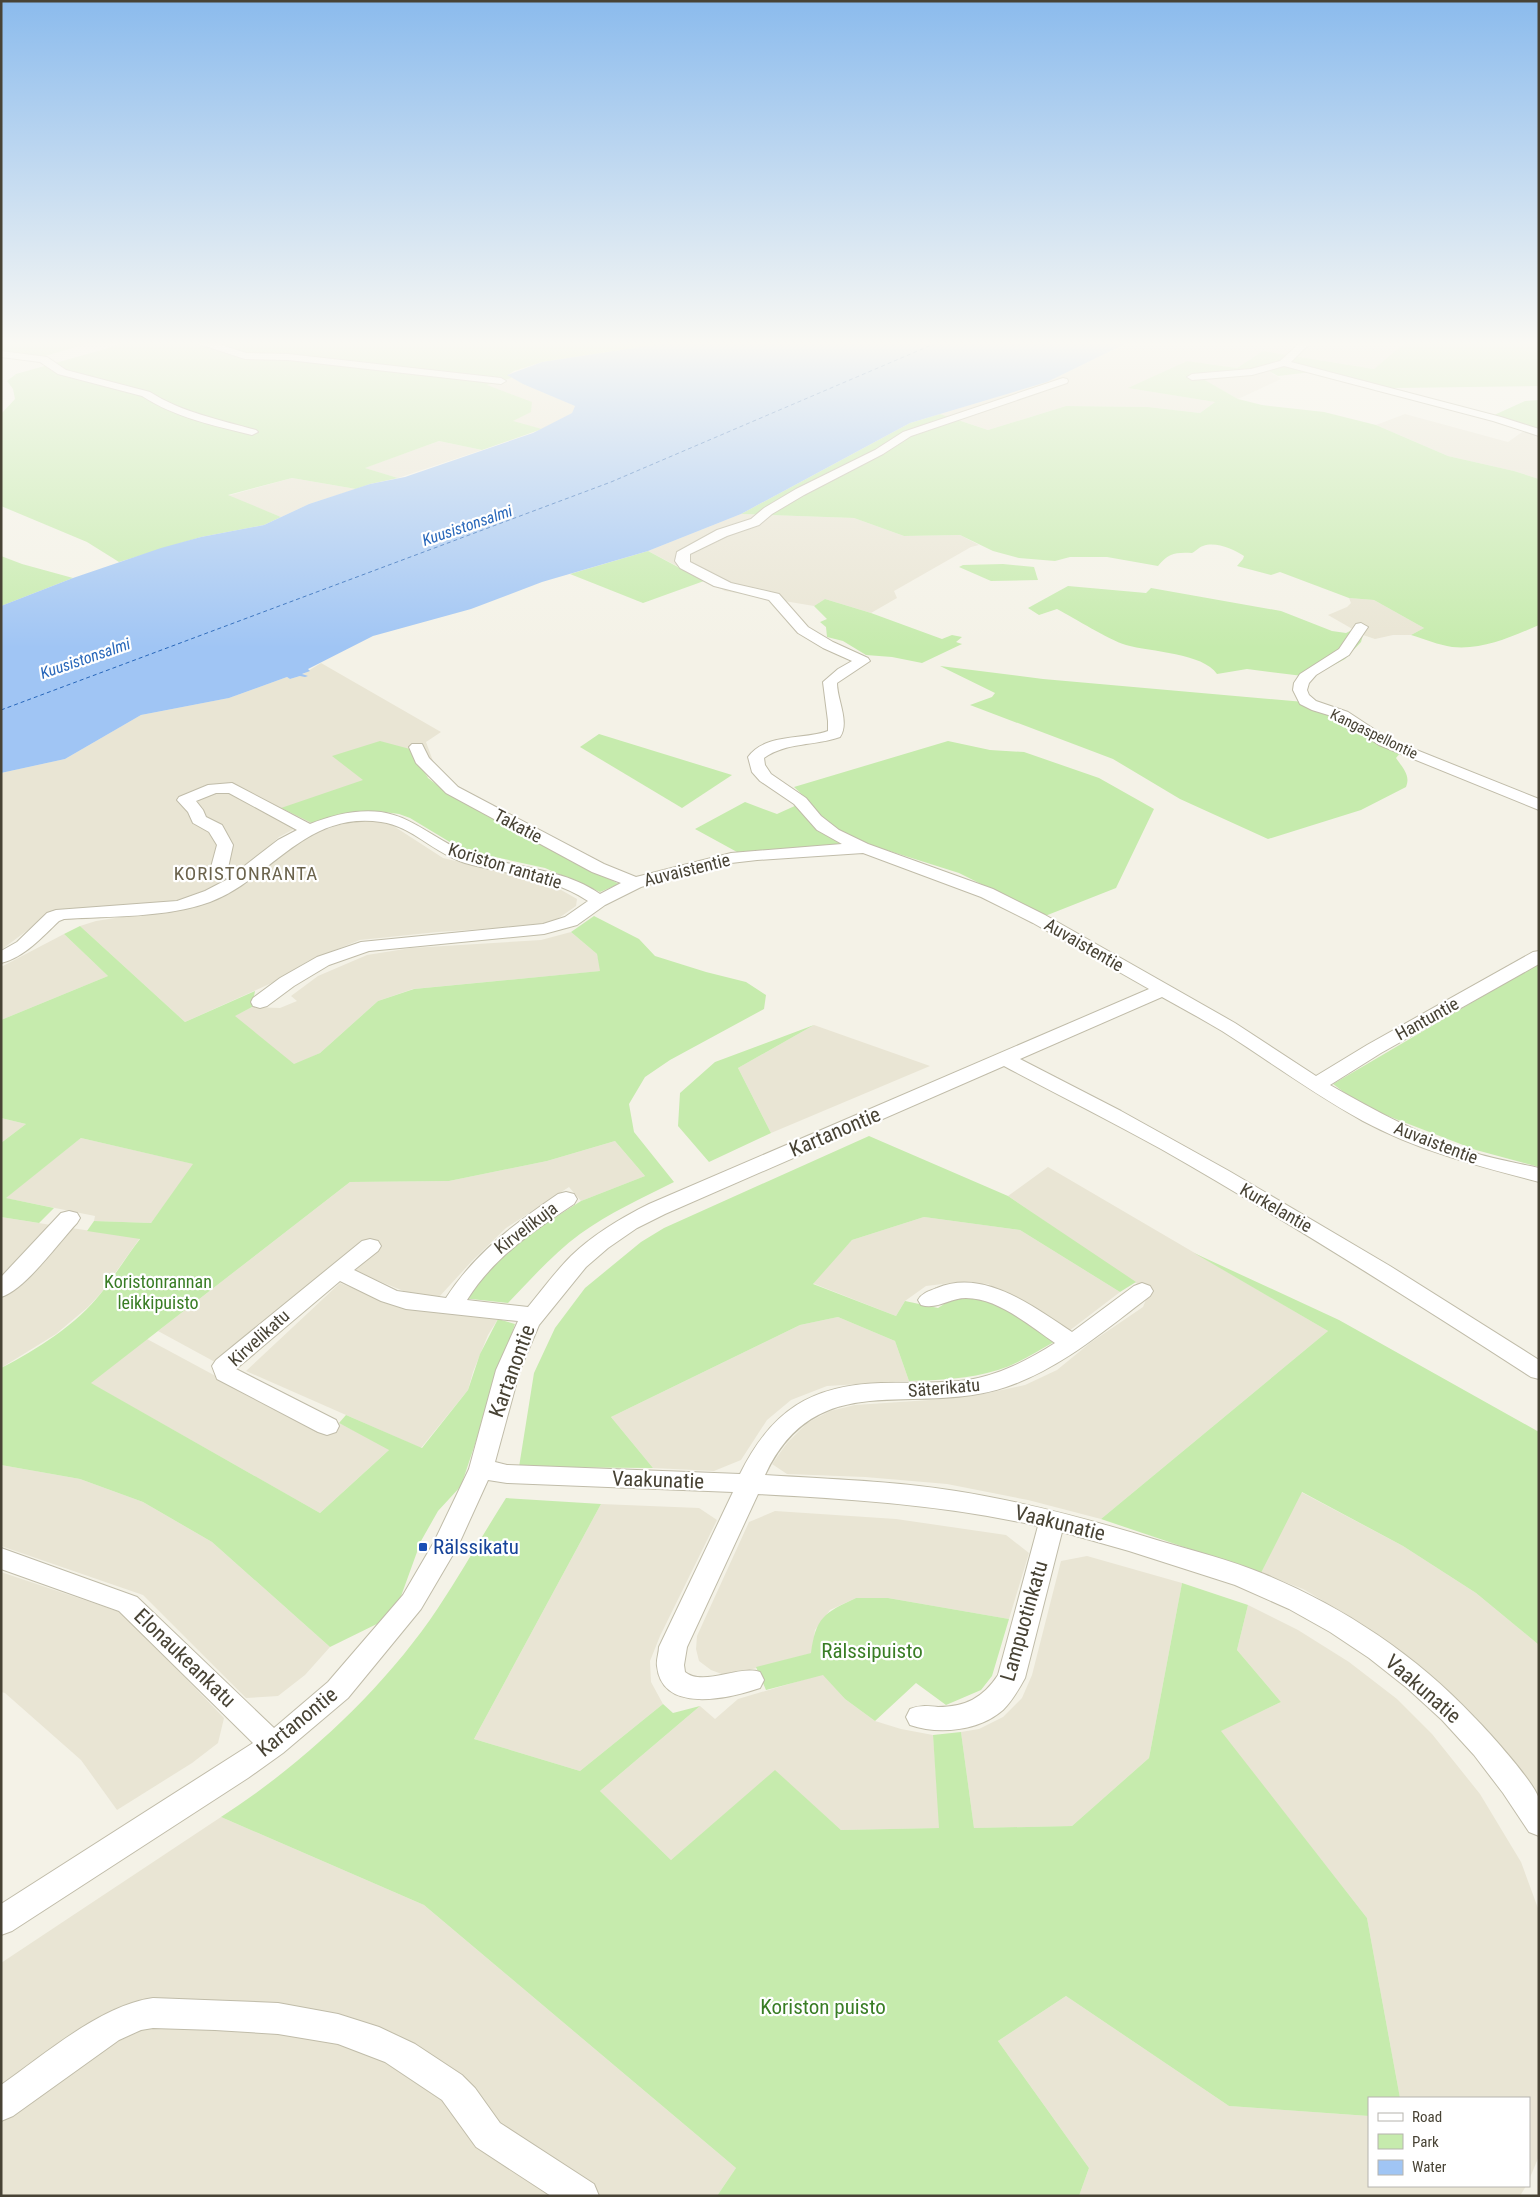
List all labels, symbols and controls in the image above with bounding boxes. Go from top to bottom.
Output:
water label: Kuusistonsalmi [420,501,515,550]
water label: Kuusistonsalmi [38,634,133,683]
street label: Kangaspellontie [1327,705,1421,763]
street label: Takatie [491,804,546,847]
street label: Koriston rantatie [446,838,565,893]
street label: Auvaistentie [642,849,732,890]
district label: KORISTONRANTA [174,862,318,885]
street label: Auvaistentie [1041,914,1128,976]
street label: Hantuntie [1391,993,1462,1045]
street label: Kartanontie [786,1102,884,1162]
street label: Auvaistentie [1391,1117,1481,1168]
street label: Kurkelantie [1237,1179,1316,1237]
street label: Kirvelikuja [490,1197,561,1258]
park label: Koristonrannan leikkipuisto [104,1271,212,1313]
street label: Kirvelikatu [224,1305,293,1370]
street label: Kartanontie [484,1321,540,1420]
street label: Säterikatu [907,1374,981,1401]
street label: Vaakunatie [612,1466,705,1494]
street label: Vaakunatie [1012,1500,1108,1546]
place label: Rälssikatu [433,1535,519,1559]
marker: Rälssikatu [417,1541,429,1553]
street label: Lampuotinkatu [995,1558,1053,1684]
street label: Elonaukeankatu [129,1604,241,1712]
park label: Rälssipuisto [821,1639,923,1663]
street label: Vaakunatie [1380,1650,1466,1728]
street label: Kartanontie [252,1682,342,1762]
park label: Koriston puisto [760,1995,886,2019]
legend [1368,2097,1530,2187]
text: Road [1412,2108,1442,2126]
text: Park [1412,2133,1439,2151]
text: Water [1412,2158,1447,2176]

